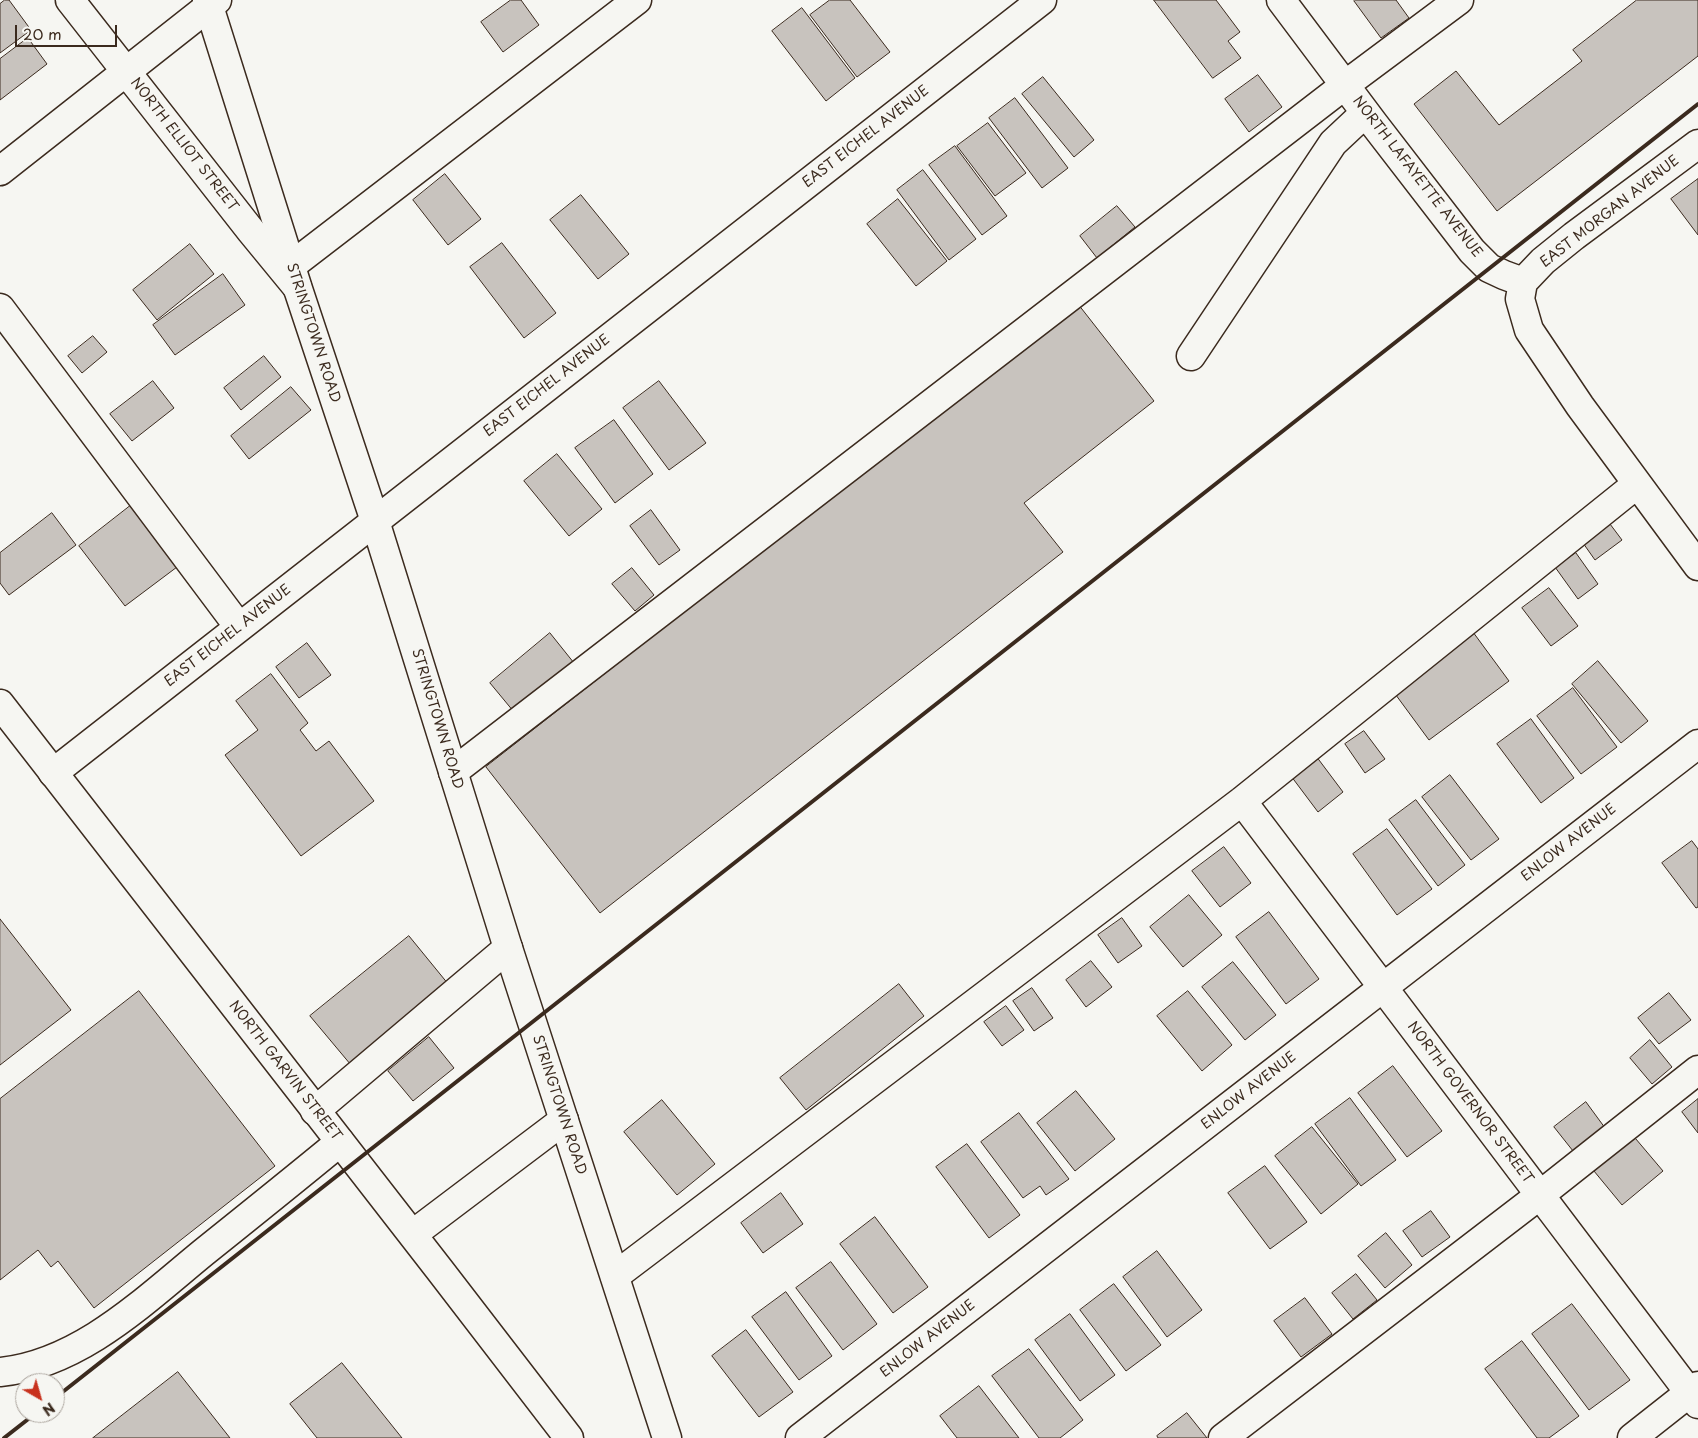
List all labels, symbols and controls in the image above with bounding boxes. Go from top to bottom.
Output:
scale bar [18,15,120,47]
text: 20 m [23,22,62,45]
street label: NORTH ELLIOT STREET [127,75,241,215]
street label: EAST EICHEL AVENUE [799,82,933,192]
street label: NORTH LAFAYETTE AVENUE [1349,93,1485,261]
street label: EAST MORGAN AVENUE [1537,153,1683,271]
street label: STRINGTOWN ROAD [282,261,344,405]
street label: EAST EICHEL AVENUE [480,331,614,441]
street label: EAST EICHEL AVENUE [161,581,295,691]
street label: STRINGTOWN ROAD [408,647,466,791]
street label: ENLOW AVENUE [1518,801,1620,885]
street label: NORTH GARVIN STREET [225,998,345,1144]
street label: NORTH GOVERNOR STREET [1404,1019,1536,1187]
street label: STRINGTOWN ROAD [528,1033,590,1177]
street label: ENLOW AVENUE [1198,1049,1300,1133]
street label: ENLOW AVENUE [877,1297,979,1381]
north arrow [15,1373,65,1423]
text: N [38,1398,60,1421]

